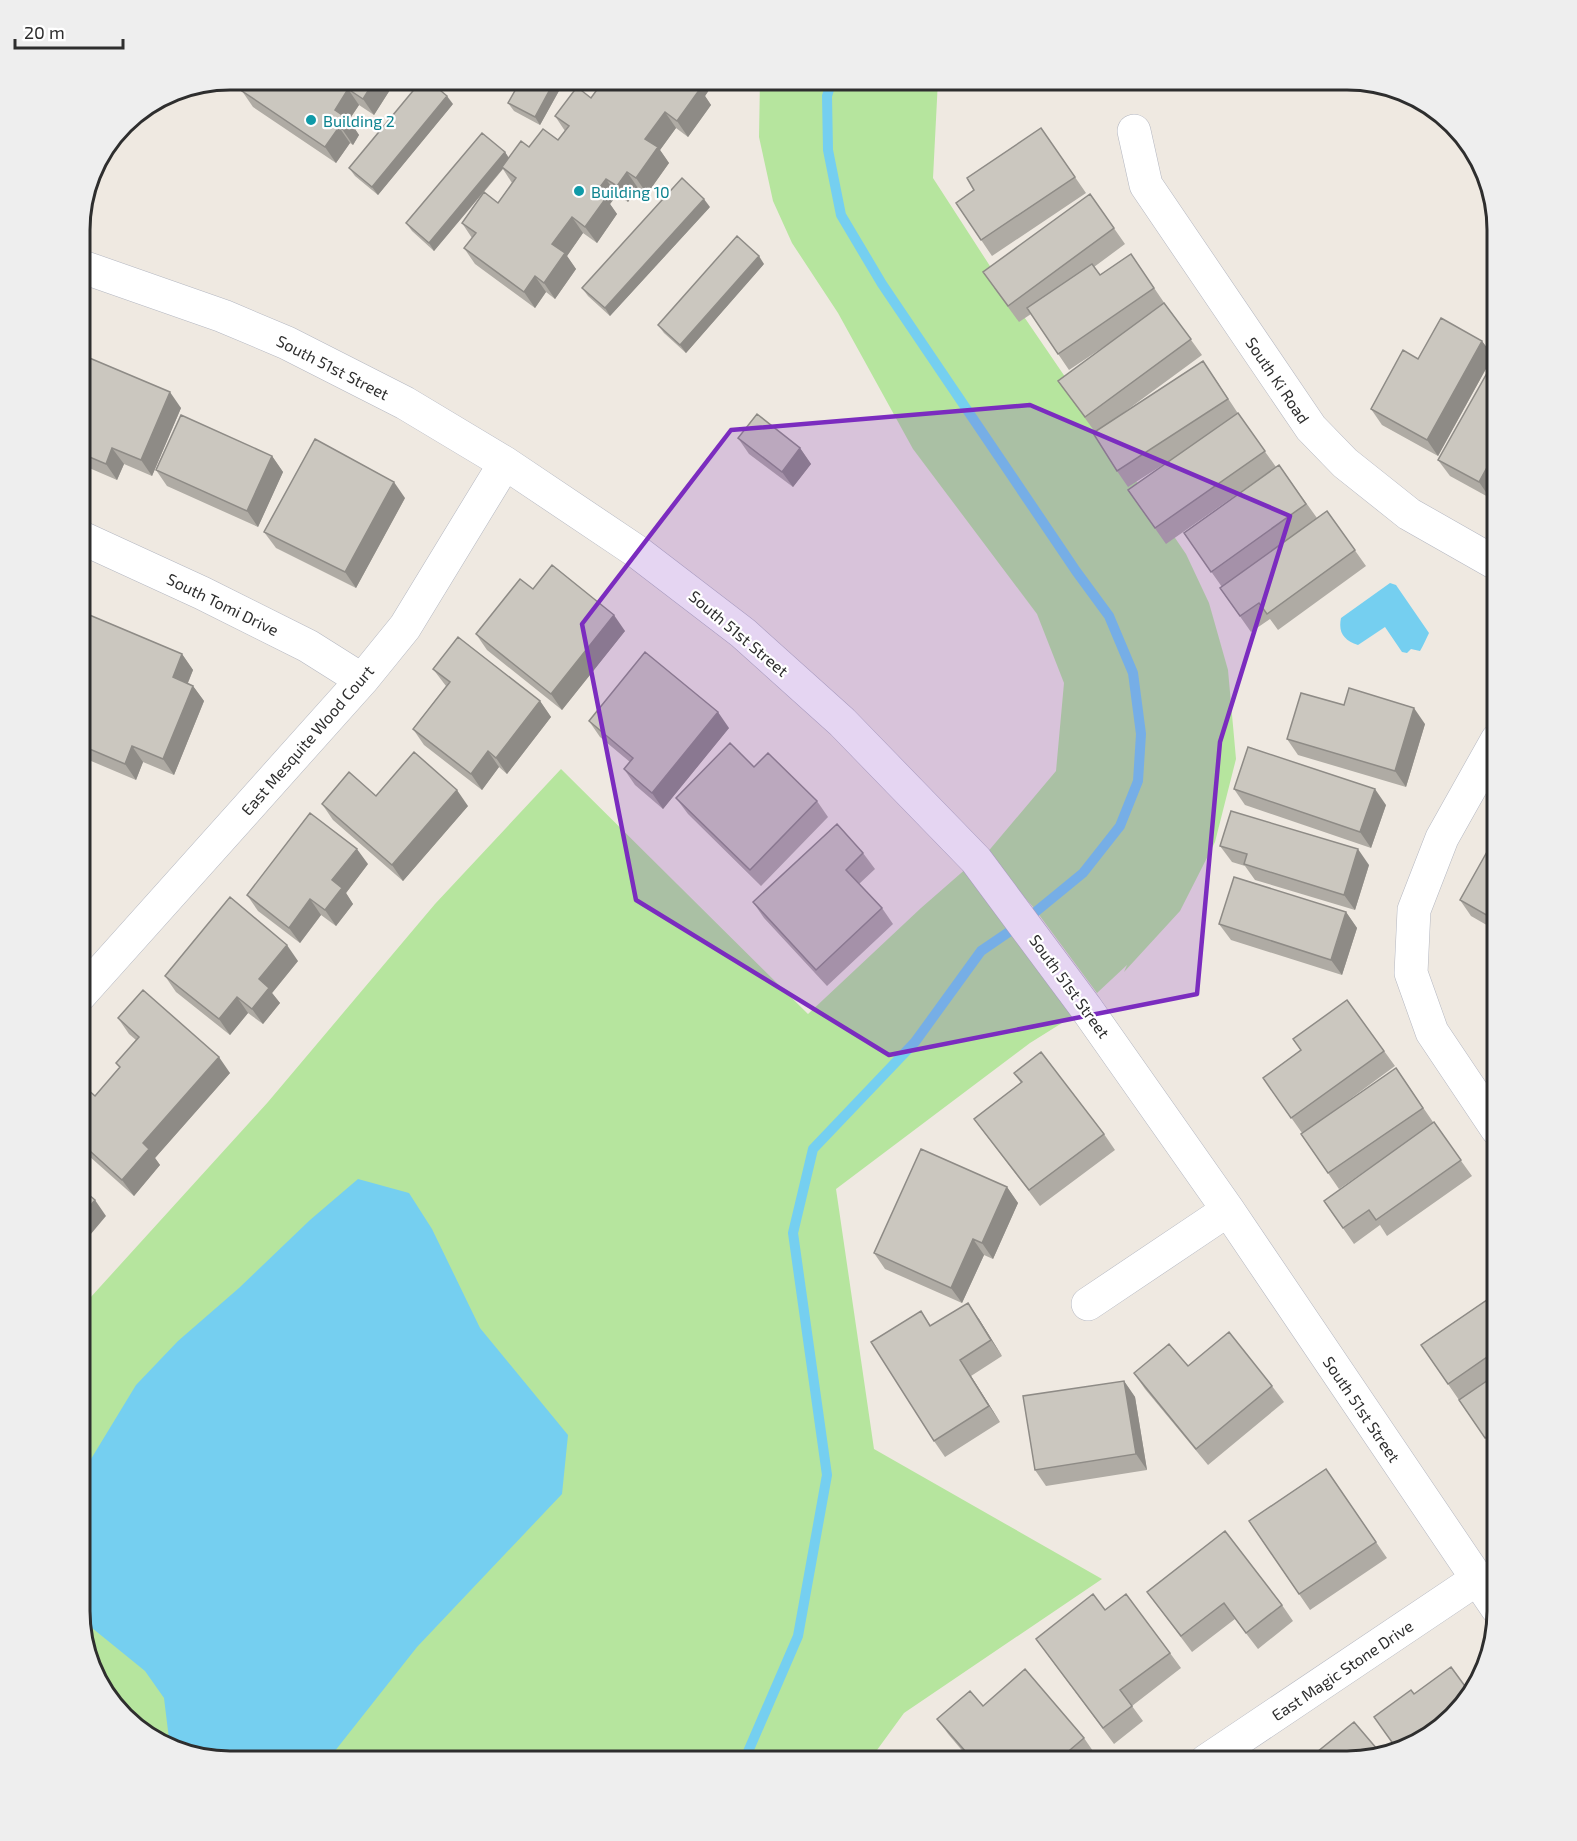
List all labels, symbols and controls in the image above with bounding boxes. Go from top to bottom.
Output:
scale bar [15,12,123,50]
text: 20 m [24,21,65,43]
place label: Building 2 [323,111,395,130]
marker: Building 2 [304,113,318,127]
place label: Building 10 [591,182,670,201]
marker: Building 10 [572,184,586,198]
street label: South 51st Street [274,331,392,403]
street label: South Ki Road [1242,333,1314,427]
street label: South Tomi Drive [164,569,282,639]
street label: South 51st Street [686,586,792,680]
street label: East Mesquite Wood Court [237,661,377,819]
street label: South 51st Street [1026,931,1114,1041]
street label: South 51st Street [1320,1353,1404,1465]
street label: East Magic Stone Drive [1268,1616,1416,1724]

